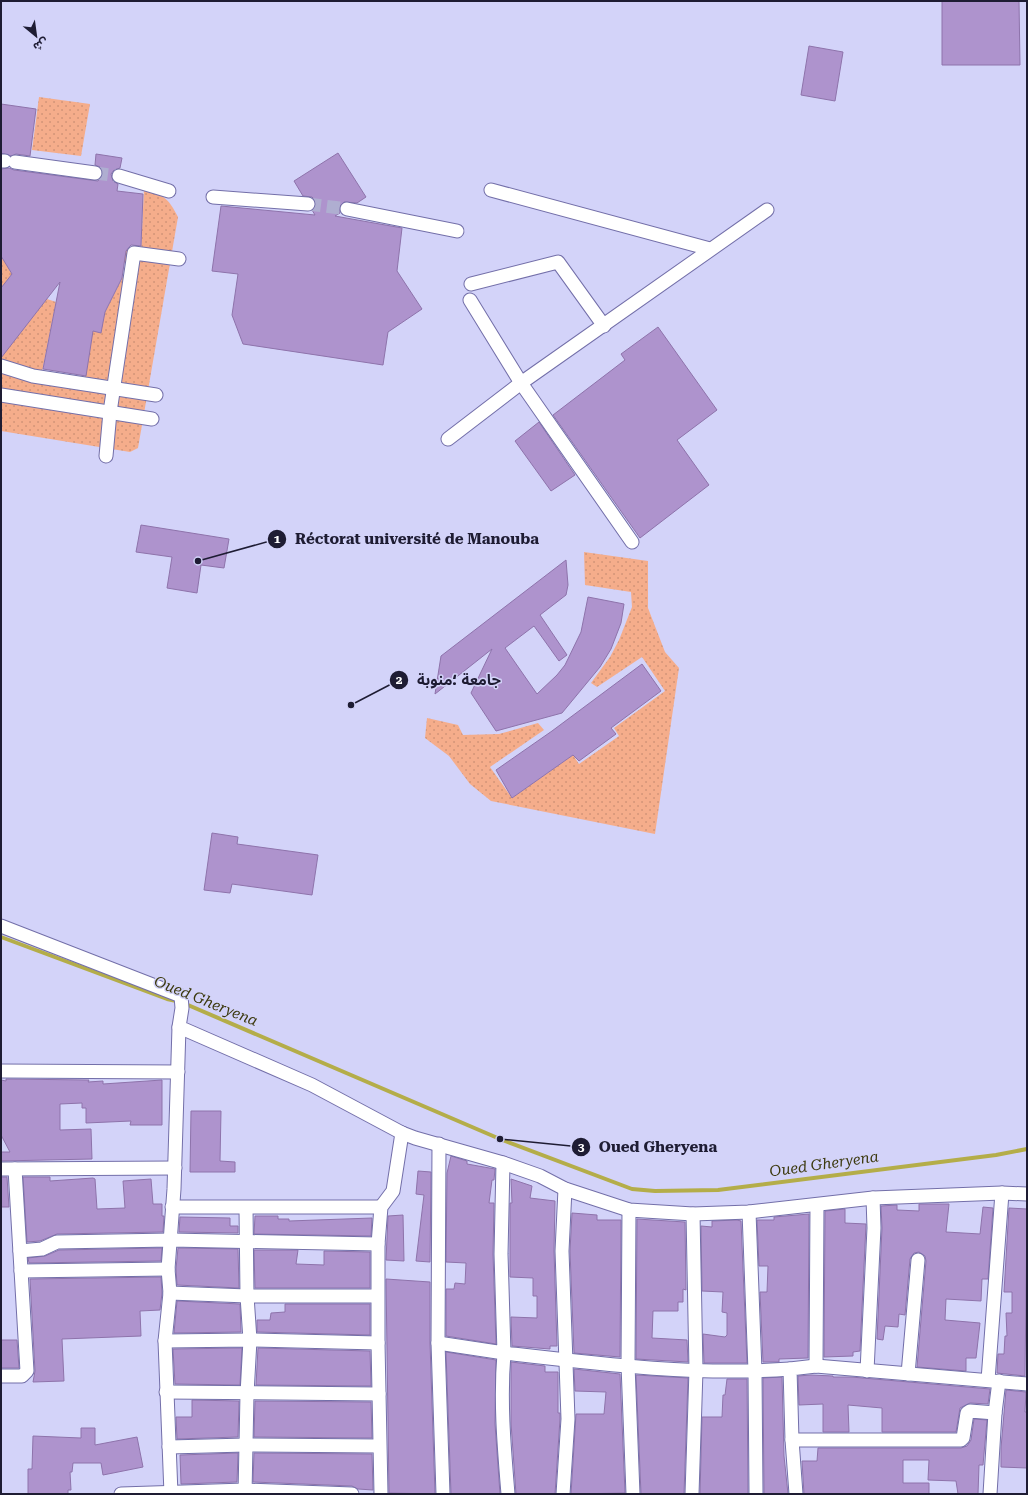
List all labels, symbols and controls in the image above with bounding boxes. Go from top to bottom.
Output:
north arrow [16,16,56,56]
text: ش [31,35,50,54]
callout: Réctorat université de Manouba [267,525,547,552]
text: Réctorat université de Manouba [295,530,539,548]
text: 1 [274,532,281,546]
callout: جامعة ؛منوبة [389,666,509,693]
text: جامعة ؛منوبة [417,671,502,689]
text: 2 [396,673,403,687]
water label: Oued Gheryena [152,972,260,1030]
callout: Oued Gheryena [571,1133,725,1160]
text: Oued Gheryena [599,1138,717,1156]
text: 3 [578,1140,585,1154]
water label: Oued Gheryena [768,1147,880,1181]

